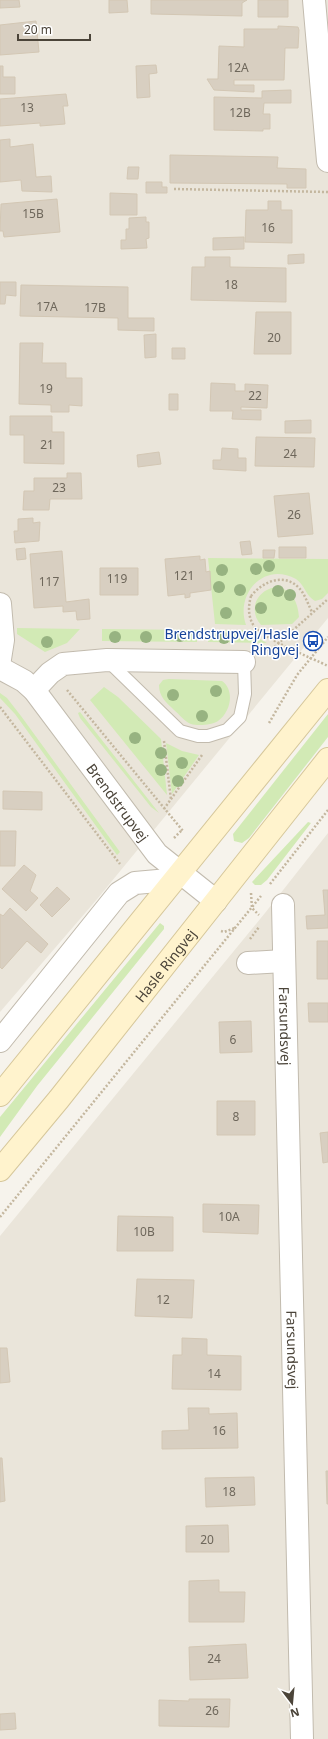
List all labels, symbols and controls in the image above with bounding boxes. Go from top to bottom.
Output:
scale bar [18,16,90,42]
text: 20 m [24,21,52,38]
house number: 12A [227,59,249,76]
house number: 13 [20,99,34,116]
house number: 12B [229,104,251,121]
house number: 15B [22,205,44,222]
house number: 16 [261,219,275,236]
house number: 18 [224,276,238,293]
house number: 17A [36,298,58,315]
house number: 17B [84,299,106,316]
house number: 20 [267,329,281,346]
house number: 19 [39,380,53,397]
house number: 22 [248,387,262,404]
house number: 21 [40,436,54,453]
house number: 24 [283,445,297,462]
house number: 23 [52,479,66,496]
house number: 26 [287,506,301,523]
house number: 121 [174,567,194,584]
house number: 119 [107,570,127,587]
house number: 117 [39,573,59,590]
place label: Brendstrupvej/Hasle Ringvej [164,624,299,659]
bus stop icon: Brendstrupvej/Hasle Ringvej [302,630,324,652]
street label: Brendstrupvej [83,759,154,845]
street label: Hasle Ringvej [130,925,200,1006]
street label: Farsundsvej [275,986,296,1066]
house number: 6 [230,1031,237,1048]
house number: 8 [233,1108,240,1125]
house number: 10A [218,1208,240,1225]
house number: 10B [133,1223,155,1240]
house number: 12 [156,1291,170,1308]
street label: Farsundsvej [283,1310,304,1390]
house number: 14 [207,1365,221,1382]
house number: 16 [212,1422,226,1439]
house number: 18 [222,1483,236,1500]
house number: 20 [200,1531,214,1548]
house number: 24 [207,1650,221,1667]
north arrow [272,1683,312,1723]
house number: 26 [205,1702,219,1719]
text: N [289,1705,301,1722]

